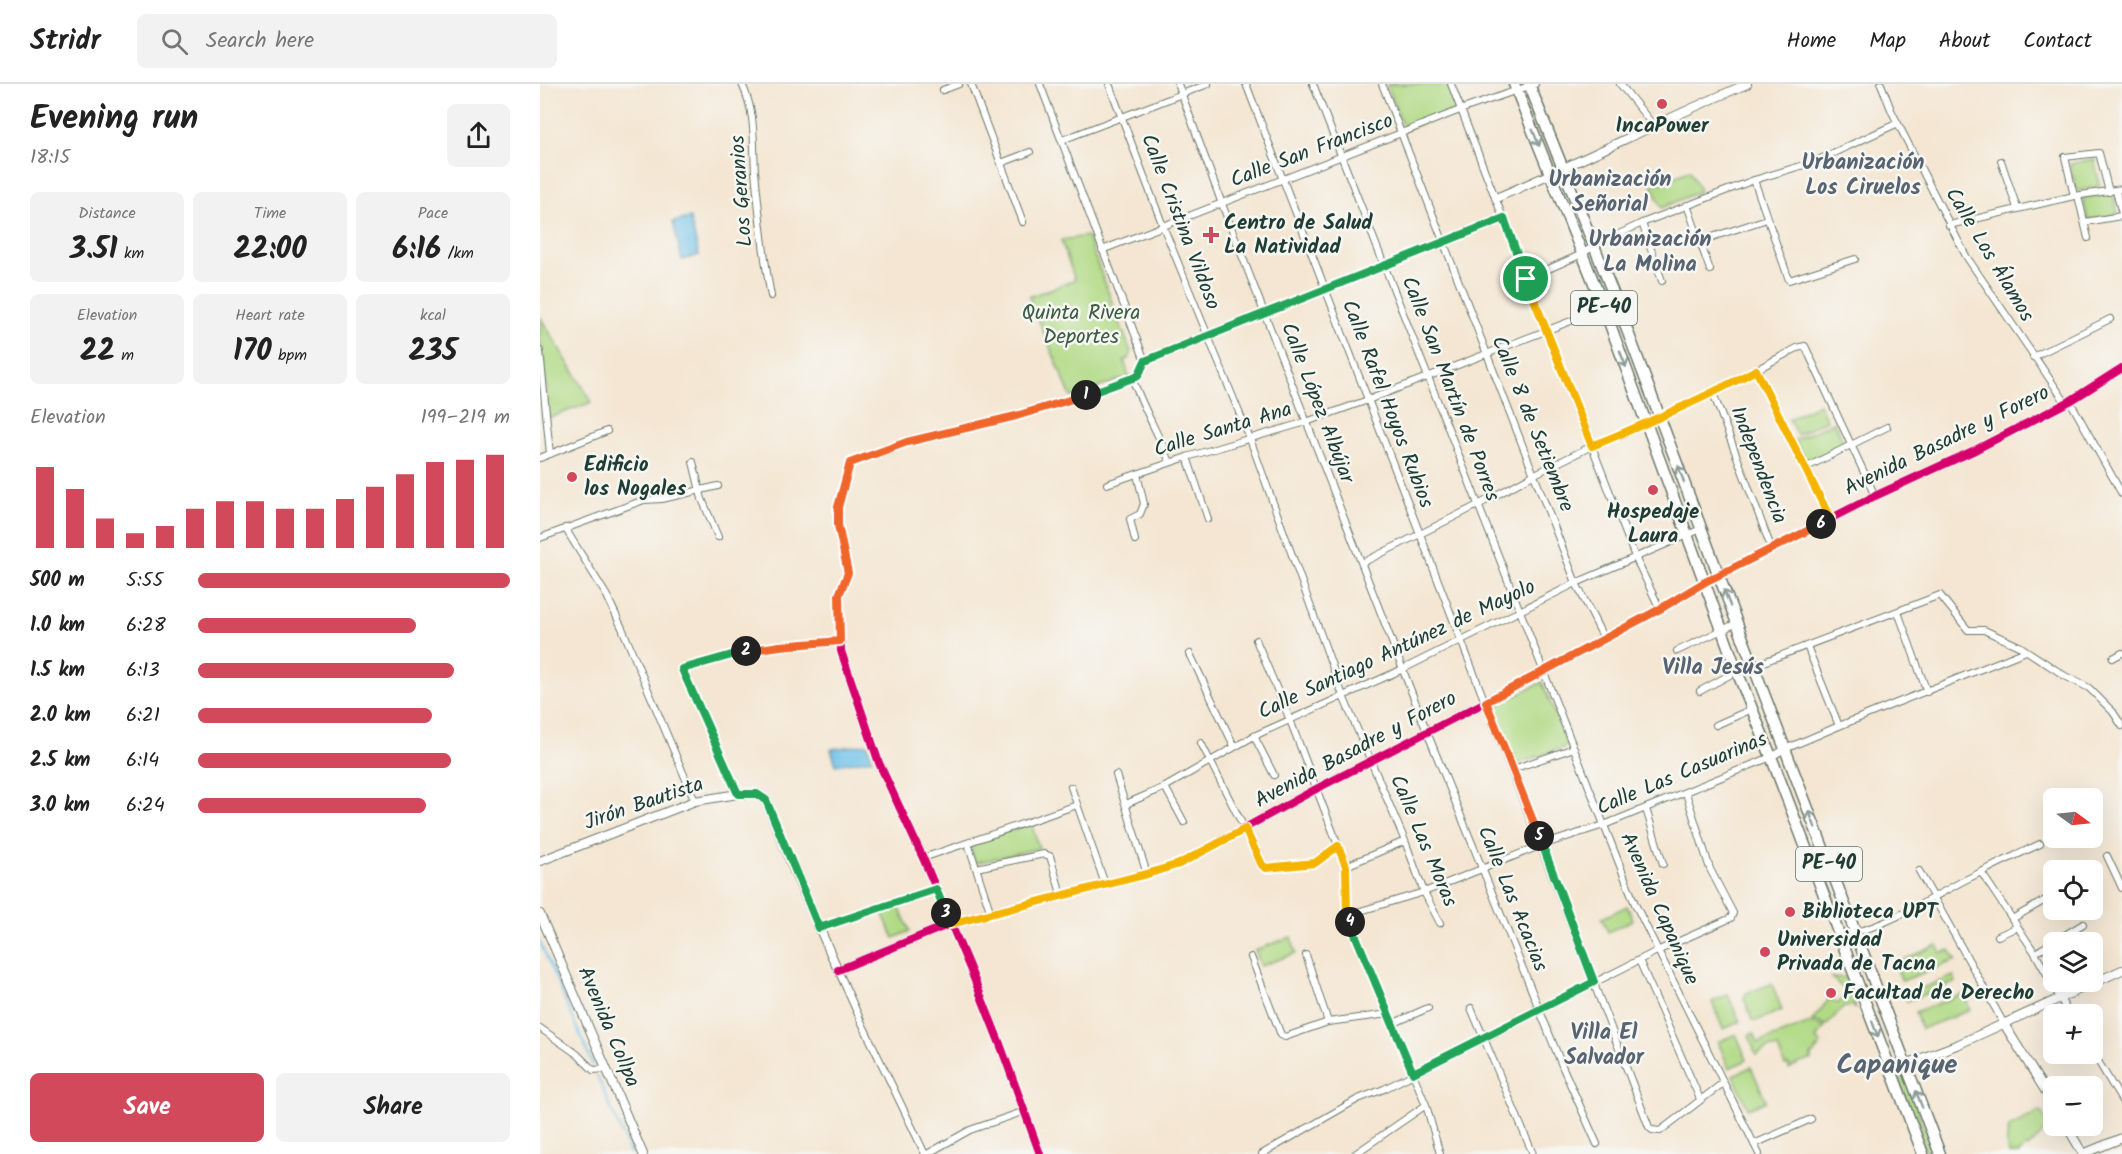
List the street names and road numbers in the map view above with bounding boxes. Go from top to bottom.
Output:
street label: Calle San Francisco [1226,105,1398,197]
street label: Calle Cristina Vildoso [1131,129,1229,315]
street label: Los Geranios [722,134,762,248]
street label: Calle Los Álamos [1936,181,2042,329]
street label: Calle San Martín de Porres [1392,272,1508,506]
road number: PE-40 [1571,291,1637,325]
street label: Calle Rafel Hoyos Rubios [1332,295,1442,513]
street label: Calle López Albújar [1271,318,1363,489]
street label: Calle 8 de Setiembre [1482,331,1583,518]
street label: Avenida Basadre y Forero [1839,377,2055,505]
street label: Calle Santa Ana [1150,393,1296,467]
street label: Independencia [1720,401,1796,529]
street label: Calle Santiago Antúnez de Mayolo [1253,571,1541,729]
street label: Avenida Basadre y Forero [1249,683,1463,817]
street label: Calle Las Casuarinas [1592,723,1773,825]
street label: Jirón Bautista [580,768,708,840]
street label: Calle Las Moras [1380,770,1466,912]
street label: Calle Las Acacias [1468,821,1556,977]
street label: Avenida Capanique [1611,827,1708,991]
road number: PE-40 [1796,847,1862,881]
street label: Avenida Collpa [568,962,648,1092]

